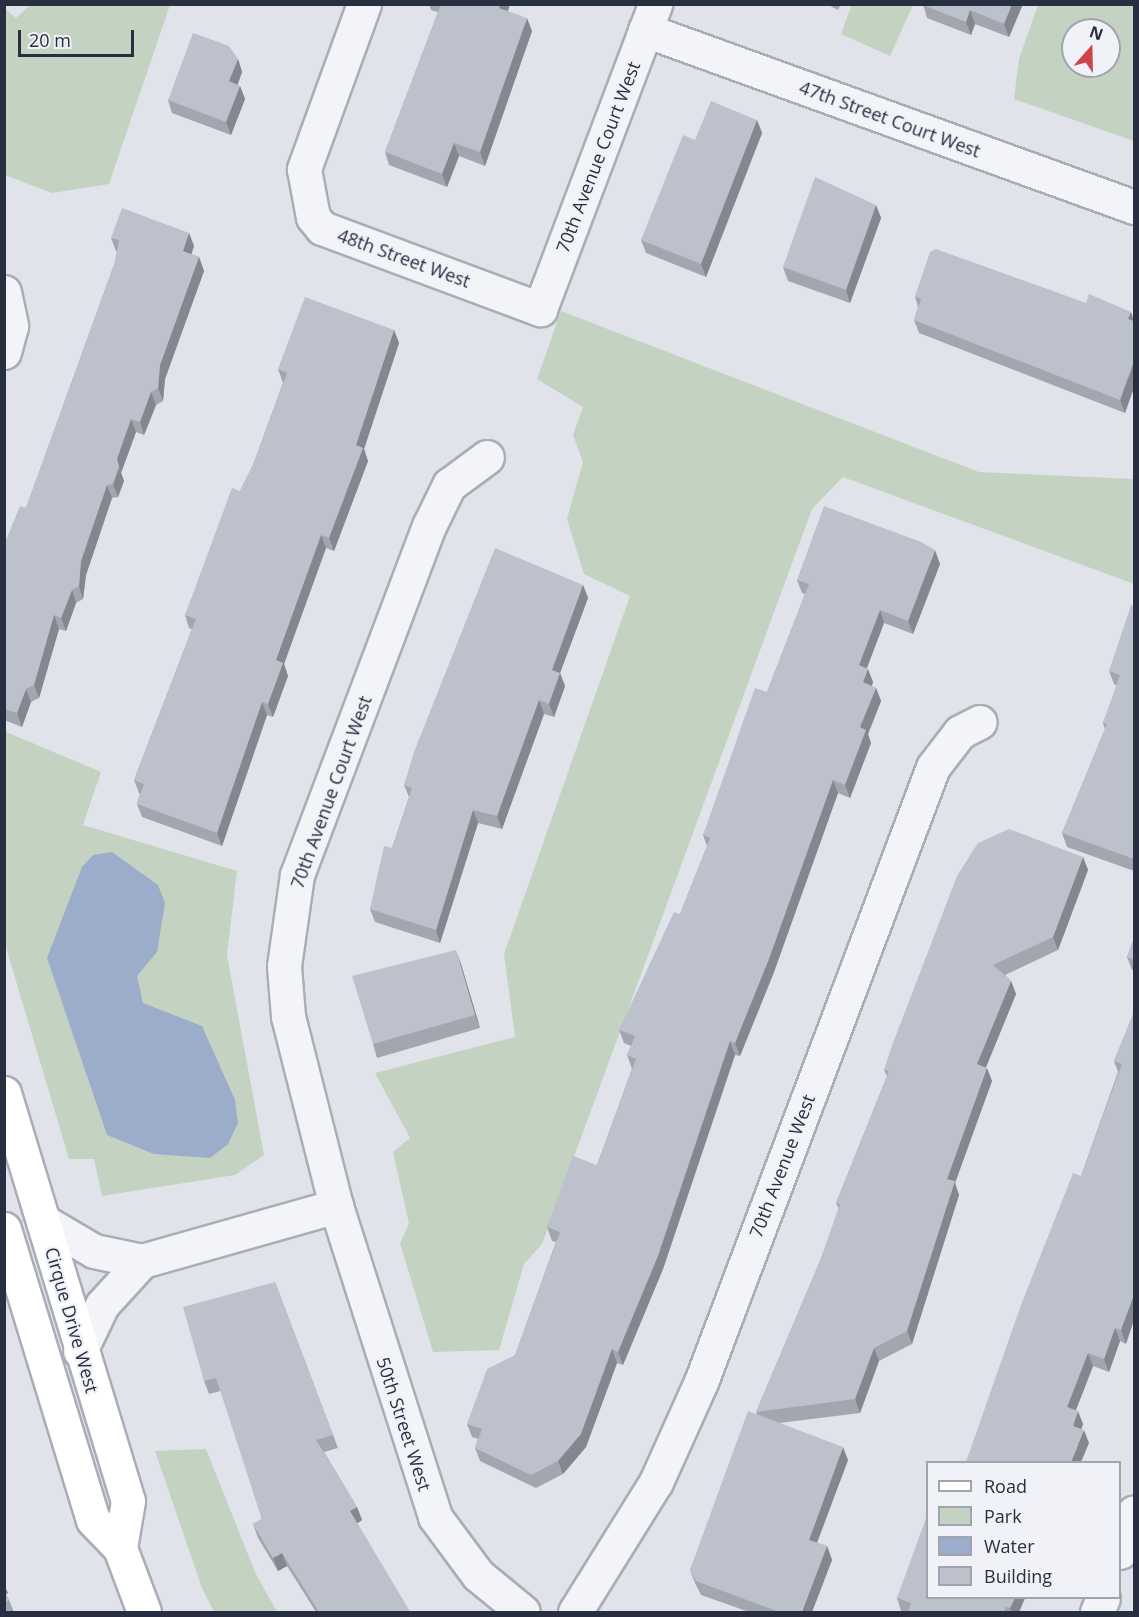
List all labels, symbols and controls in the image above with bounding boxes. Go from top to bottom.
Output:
scale bar [21,18,136,56]
north arrow [1061,18,1121,78]
text: N [1087,20,1106,46]
text: 20 m [29,28,71,52]
street label: 70th Avenue Court West [551,58,645,256]
street label: 47th Street Court West [797,76,983,162]
street label: 48th Street West [335,224,473,292]
street label: 70th Avenue Court West [286,693,376,891]
street label: 70th Avenue West [745,1091,819,1241]
street label: Cirque Drive West [41,1245,103,1395]
street label: 50th Street West [372,1354,436,1494]
legend [926,1461,1121,1599]
text: Road [984,1474,1027,1498]
text: Park [984,1504,1022,1528]
text: Water [984,1534,1035,1558]
text: Building [984,1564,1052,1588]

